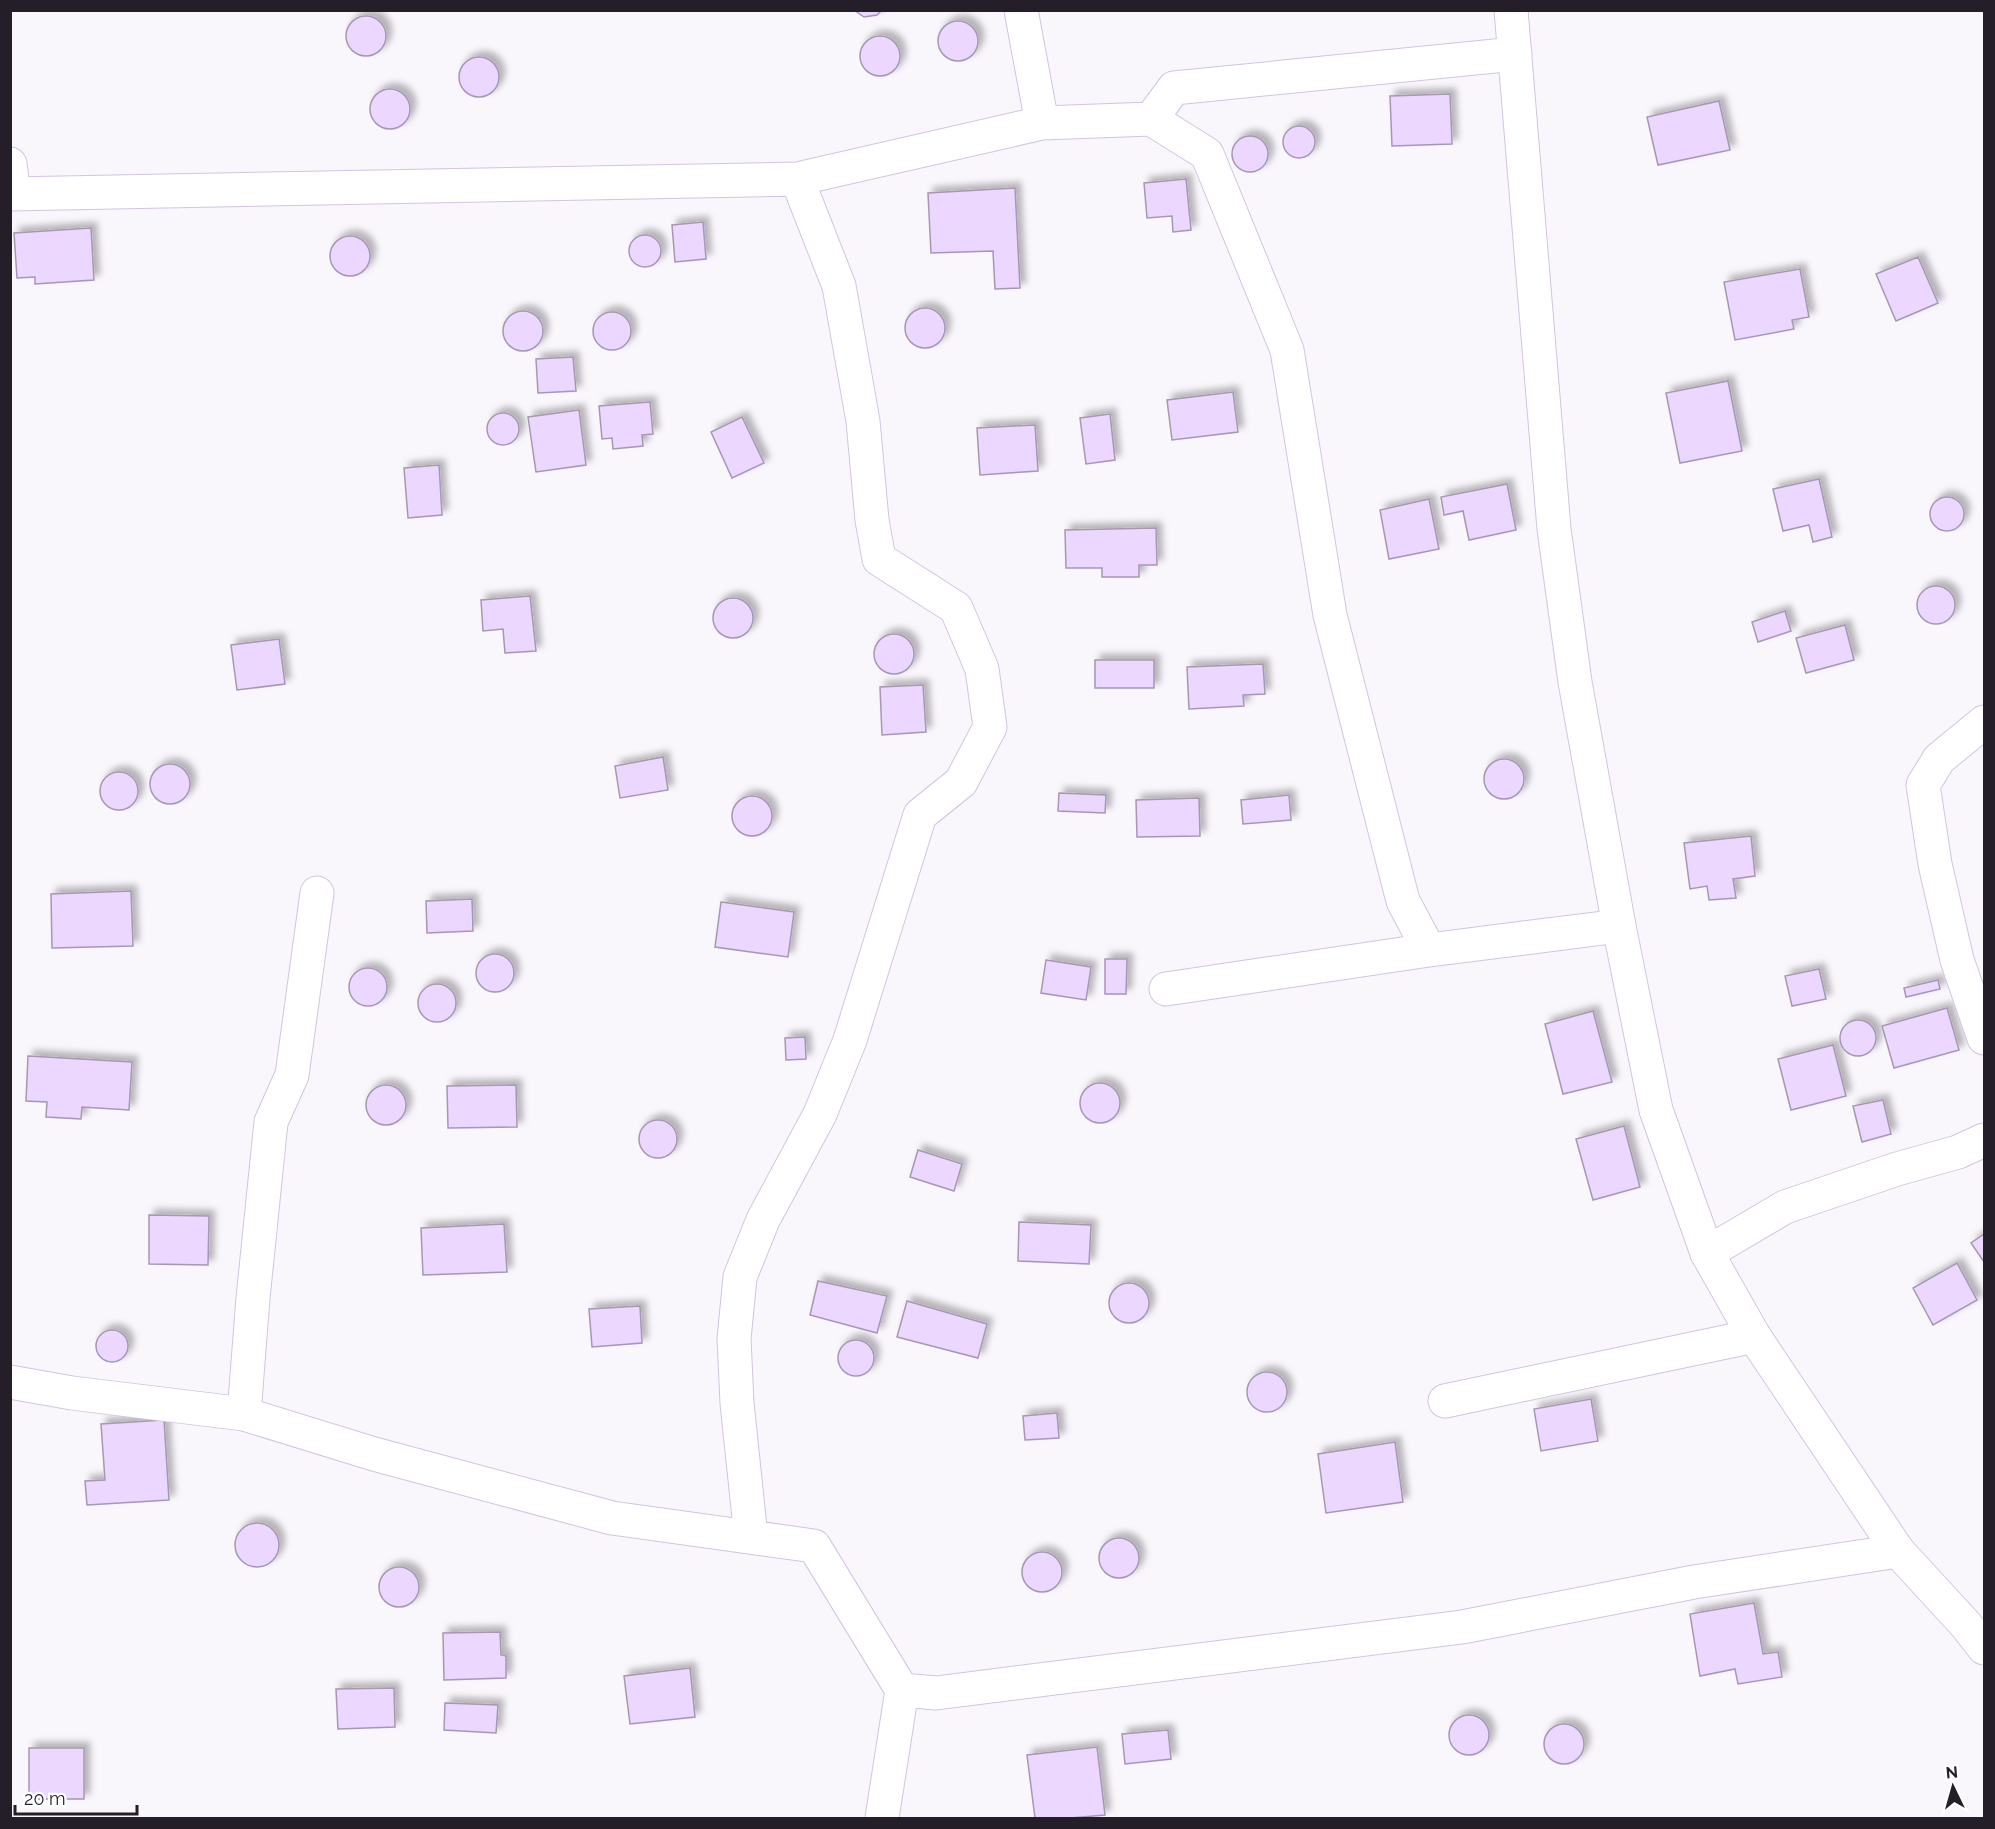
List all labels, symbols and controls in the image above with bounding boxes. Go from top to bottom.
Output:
north arrow [1923,1757,1983,1817]
text: N [1945,1763,1959,1783]
scale bar [15,1778,136,1816]
text: 20 m [24,1788,66,1809]

